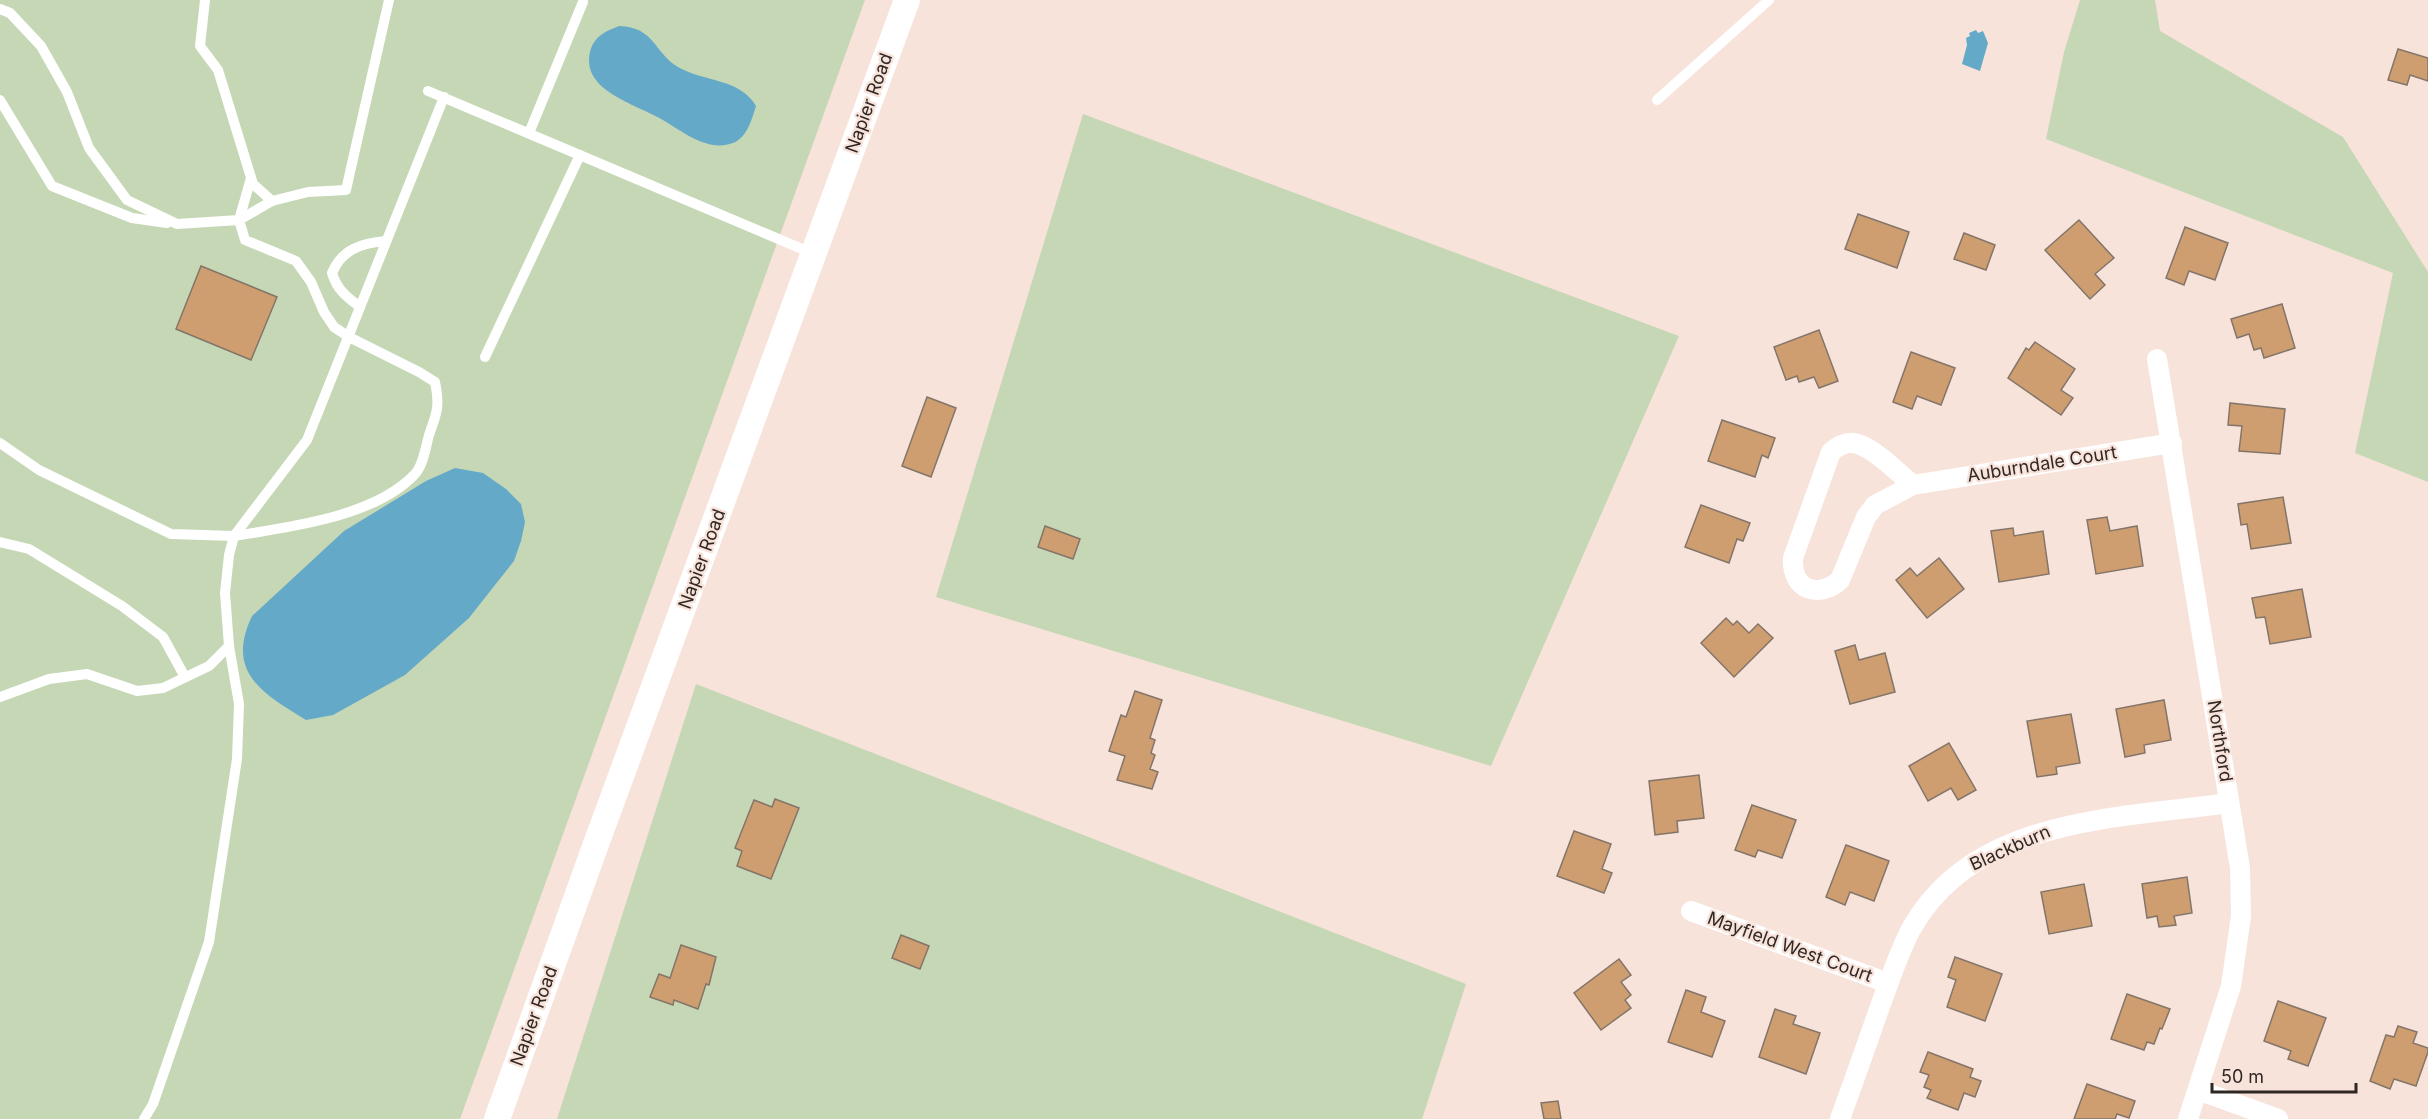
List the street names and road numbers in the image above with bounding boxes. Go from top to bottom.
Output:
street label: Napier Road [841,50,896,156]
street label: Auburndale Court [1966,441,2118,486]
street label: Napier Road [674,506,729,612]
street label: Northford [2204,699,2237,783]
street label: Blackburn [1966,821,2053,875]
street label: Mayfield West Court [1705,907,1875,986]
street label: Napier Road [506,963,561,1069]

